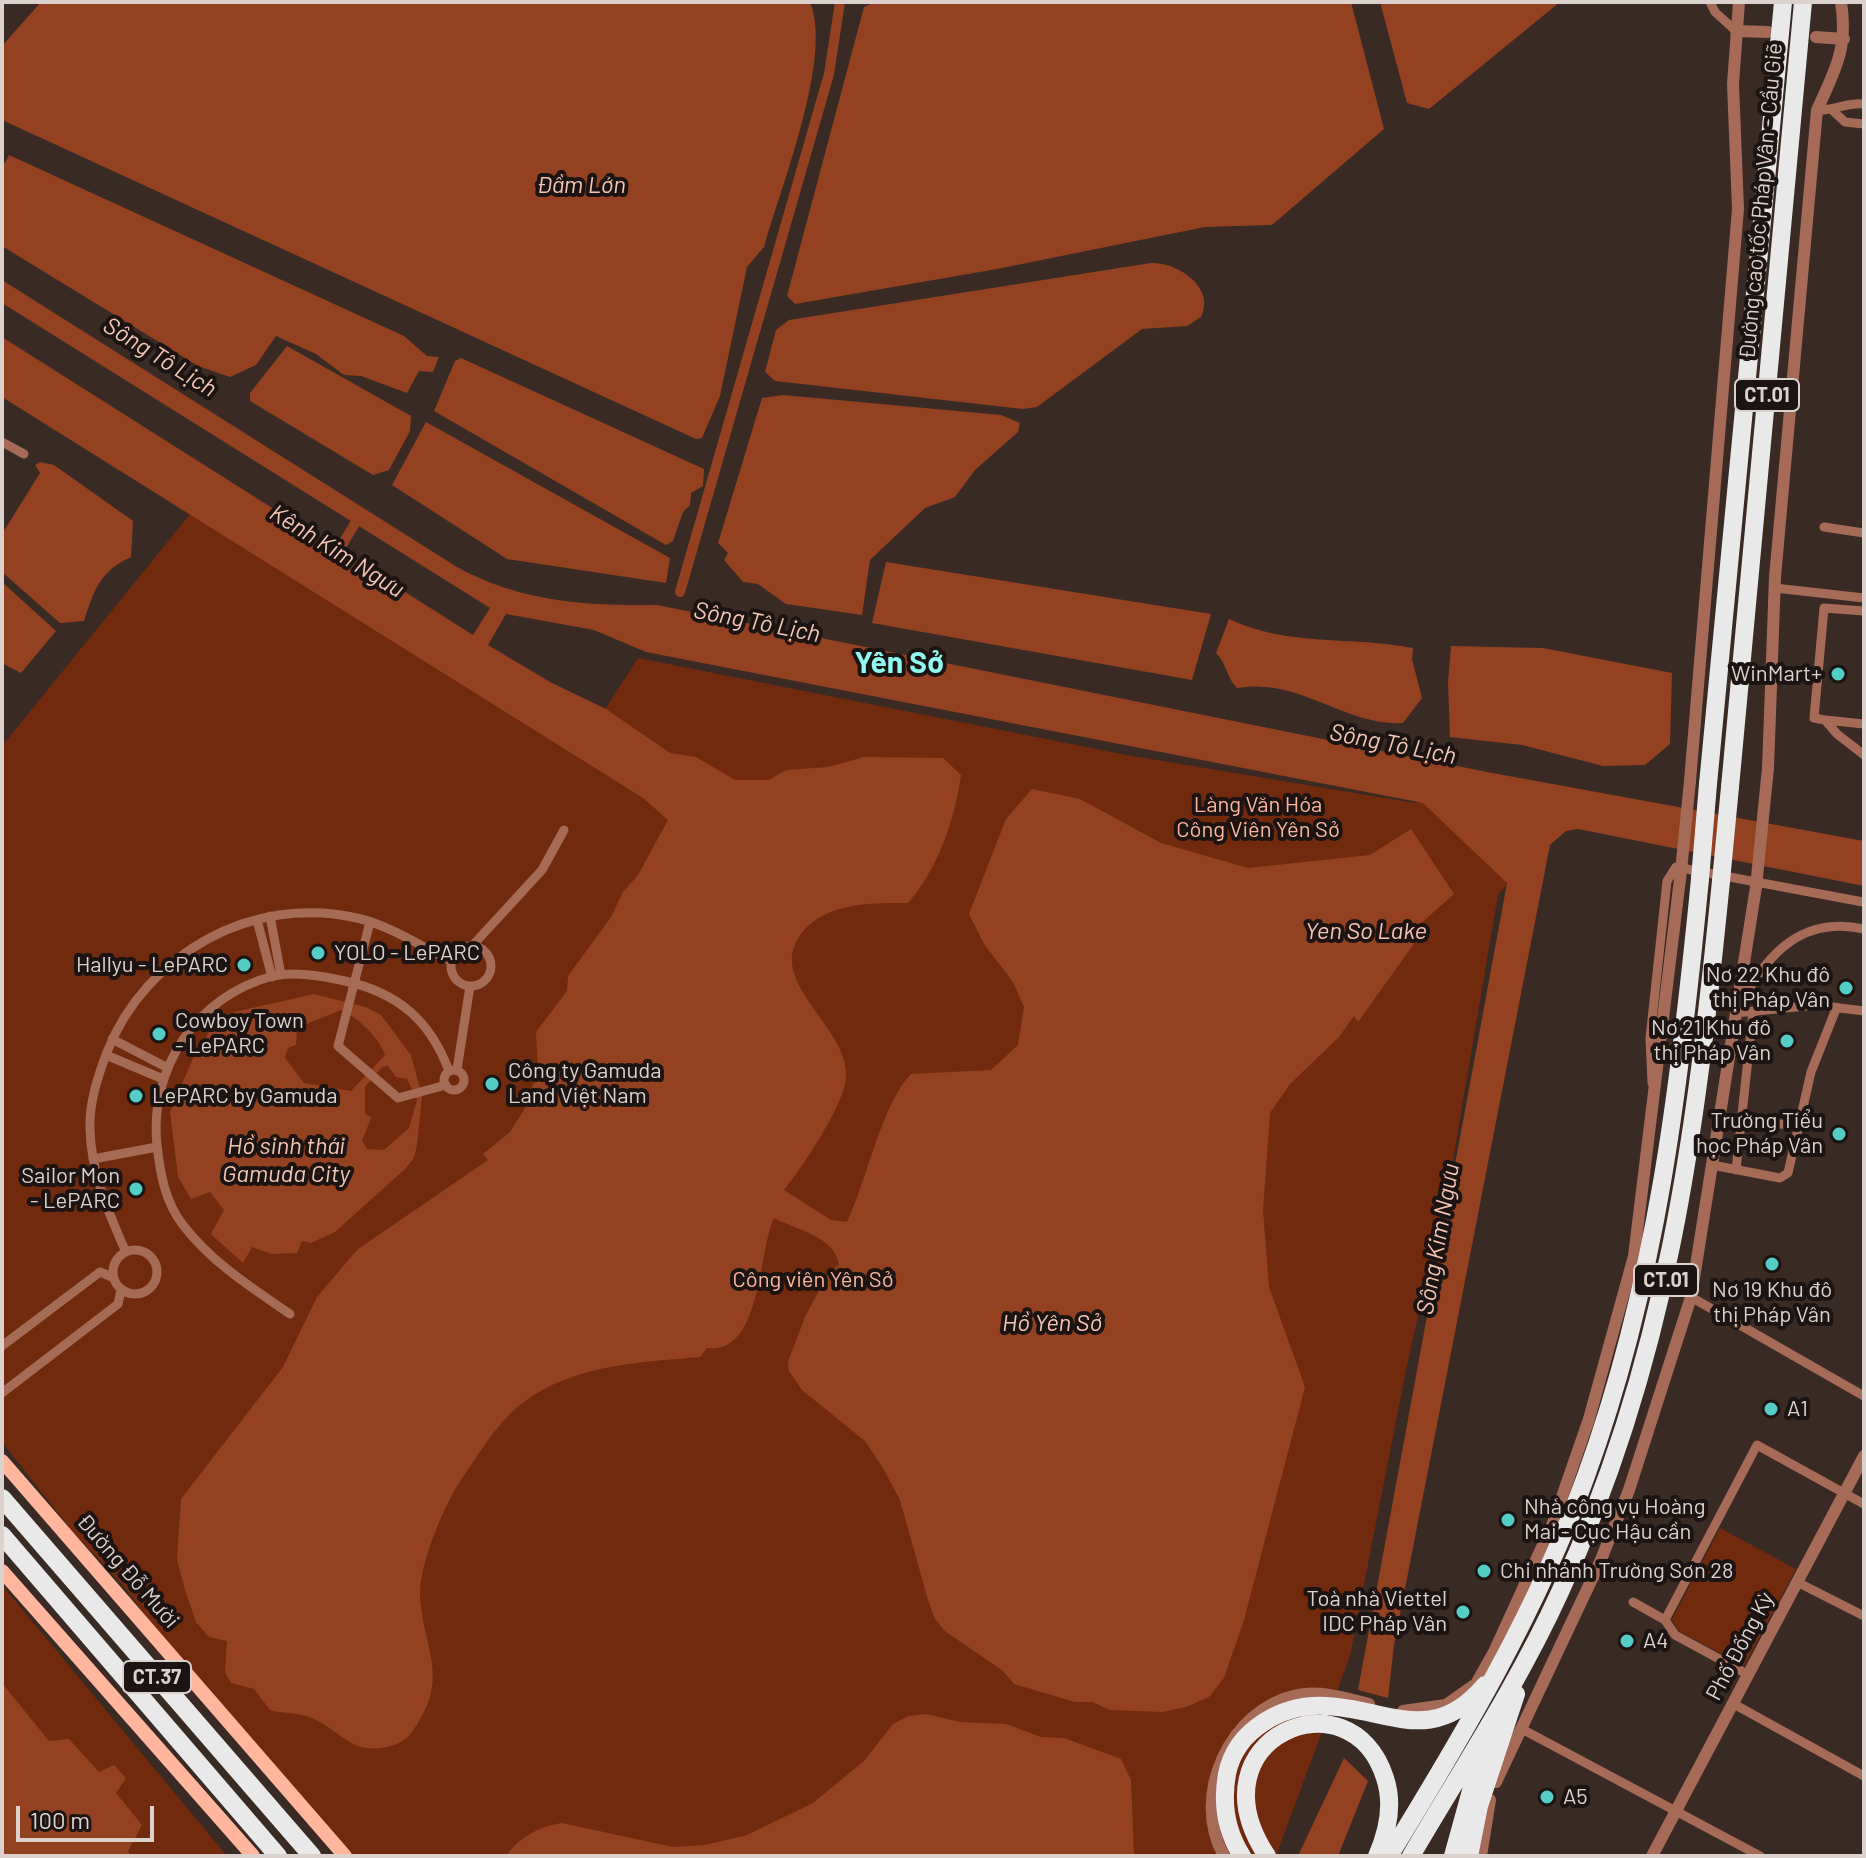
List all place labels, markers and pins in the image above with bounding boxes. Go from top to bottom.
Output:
place label: WinMart+ [1731,661,1822,687]
marker: WinMart+ [1829,665,1847,683]
place label: YOLO - LePARC [334,940,480,966]
marker: YOLO - LePARC [309,944,327,962]
place label: Hallyu - LePARC [76,952,228,978]
marker: Hallyu - LePARC [235,956,253,974]
place label: Nơ 22 Khu đô thị Pháp Vân [1706,962,1830,1014]
marker: Nơ 22 Khu đô thị Pháp Vân [1837,979,1855,997]
place label: Cowboy Town - LePARC [175,1008,304,1060]
place label: Nơ 21 Khu đô thị Pháp Vân [1651,1015,1771,1066]
marker: Cowboy Town - LePARC [150,1025,168,1043]
marker: Nơ 21 Khu đô thị Pháp Vân [1778,1032,1796,1050]
place label: Công ty Gamuda Land Việt Nam [508,1058,662,1110]
marker: Công ty Gamuda Land Việt Nam [483,1075,501,1093]
place label: LePARC by Gamuda [152,1083,337,1109]
marker: LePARC by Gamuda [127,1087,145,1105]
place label: Trường Tiểu học Pháp Vân [1696,1108,1823,1160]
marker: Trường Tiểu học Pháp Vân [1830,1125,1848,1143]
place label: Sailor Mon - LePARC [21,1163,120,1214]
marker: Sailor Mon - LePARC [127,1180,145,1198]
marker: Nơ 19 Khu đô thị Pháp Vân [1763,1255,1781,1273]
place label: Nơ 19 Khu đô thị Pháp Vân [1712,1277,1832,1328]
place label: A1 [1787,1396,1808,1422]
marker: A1 [1762,1400,1780,1418]
place label: Nhà công vụ Hoàng Mai - Cục Hậu cần [1524,1494,1705,1546]
marker: Nhà công vụ Hoàng Mai - Cục Hậu cần [1499,1511,1517,1529]
place label: Chi nhánh Trường Sơn 28 [1500,1558,1733,1584]
marker: Chi nhánh Trường Sơn 28 [1475,1562,1493,1580]
place label: Toà nhà Viettel IDC Pháp Vân [1306,1586,1447,1638]
marker: Toà nhà Viettel IDC Pháp Vân [1454,1603,1472,1621]
place label: A4 [1643,1628,1668,1654]
marker: A4 [1618,1632,1636,1650]
place label: A5 [1563,1784,1588,1810]
marker: A5 [1538,1788,1556,1806]

